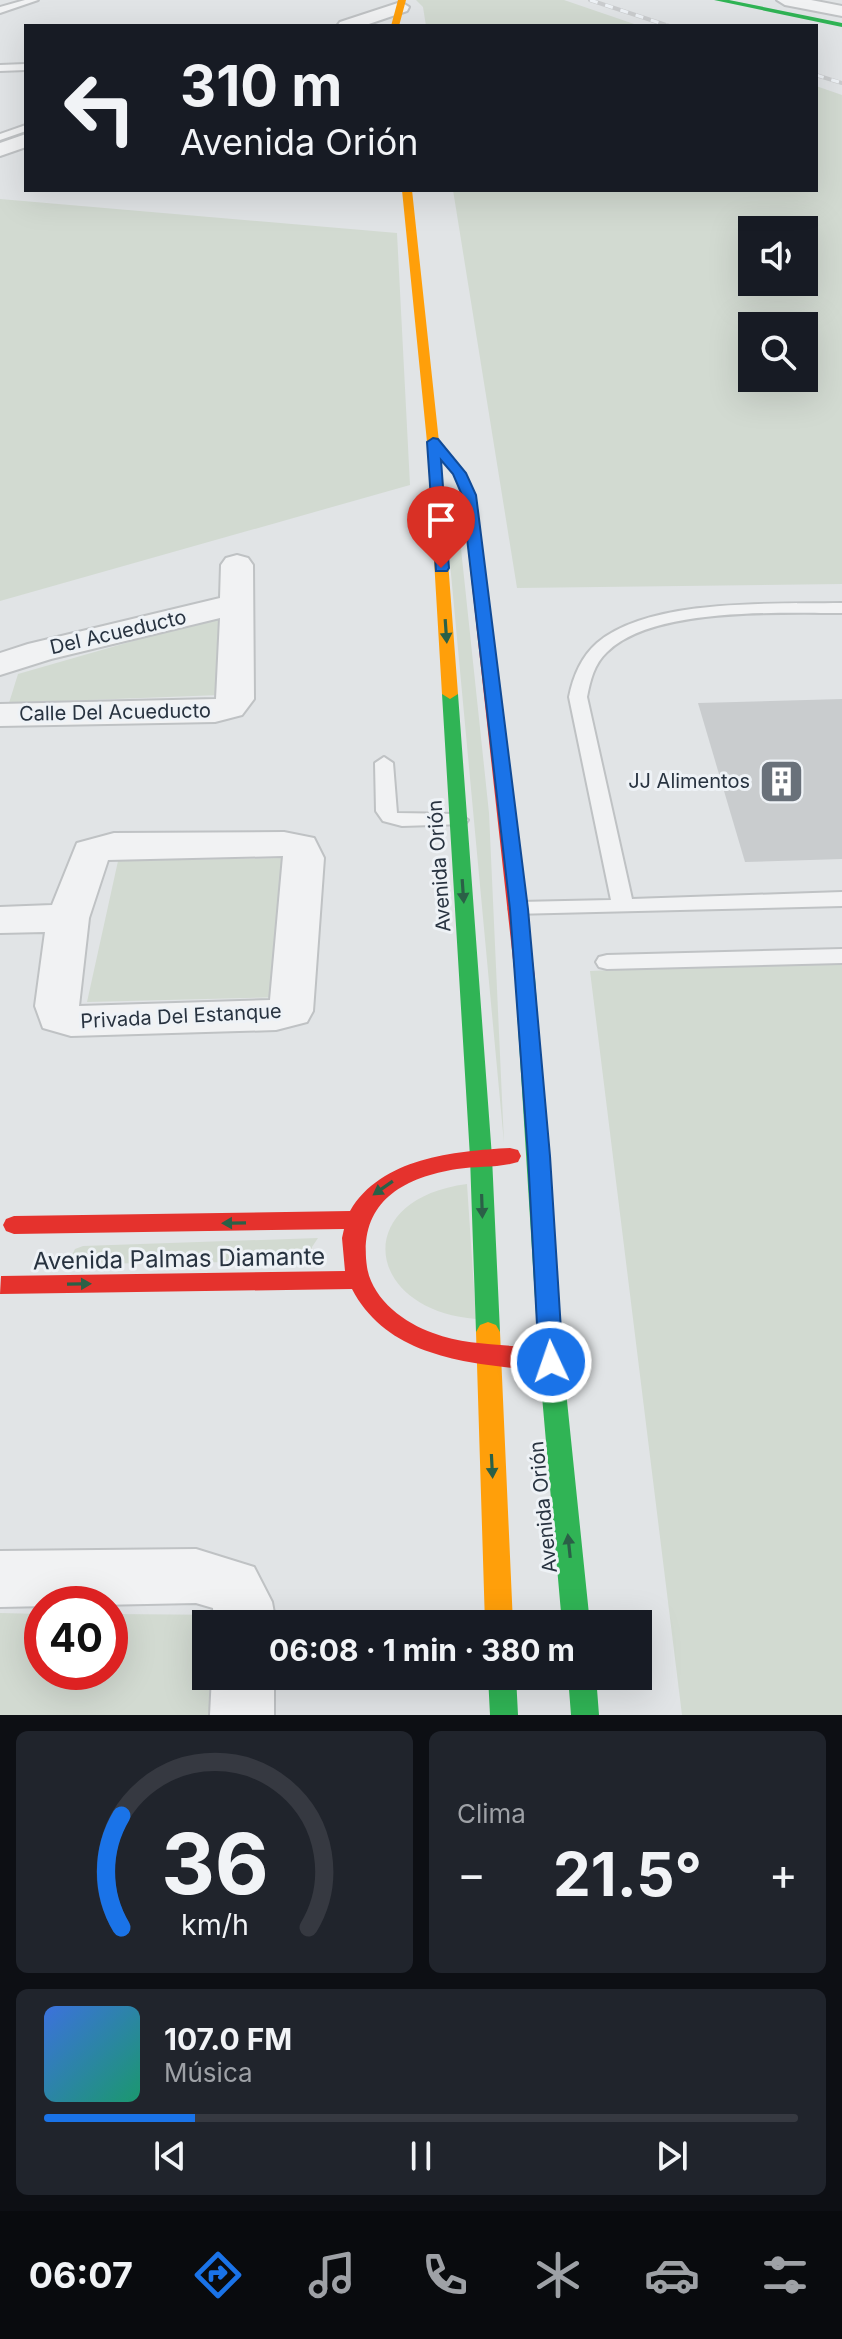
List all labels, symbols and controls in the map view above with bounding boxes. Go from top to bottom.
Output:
text: 310 m [180,52,342,120]
icon: left [48,56,152,160]
text: Avenida Orión [180,120,419,164]
map controls [738,216,818,392]
button: sound [738,216,818,296]
button: search [738,312,818,392]
pin [407,486,475,568]
icon: arrive [419,498,463,542]
street label: Del Acueducto [48,605,188,659]
one-way arrow [440,619,453,644]
street label: Calle Del Acueducto [19,698,211,726]
building icon: JJ Alimentos [757,757,805,805]
place label: JJ Alimentos [628,769,750,793]
street label: Avenida Orión [422,799,456,933]
one-way arrow [457,879,470,904]
street label: Privada Del Estanque [80,999,282,1033]
one-way arrow [373,1180,394,1196]
one-way arrow [476,1194,489,1219]
one-way arrow [221,1216,246,1229]
street label: Avenida Palmas Diamante [33,1241,325,1276]
one-way arrow [67,1278,92,1290]
position arrow [509,1320,593,1404]
street label: Avenida Orión [524,1440,562,1574]
one-way arrow [486,1454,499,1479]
one-way arrow [562,1533,575,1558]
speed limit sign: 40 [24,1586,128,1690]
text: 06:08 · 1 min · 380 m [269,1632,575,1668]
text: Clima [457,1798,526,1829]
text: 36 [161,1813,268,1914]
text: 21.5° [553,1838,702,1910]
text: − [457,1847,486,1901]
text: + [769,1847,798,1901]
text: km/h [181,1907,248,1942]
text: 107.0 FM [164,2021,292,2057]
text: Música [164,2057,253,2088]
icon: previous [148,2134,192,2178]
icon: pause [399,2134,443,2178]
icon: next [650,2134,694,2178]
icon: directions [190,2247,246,2303]
icon: music [304,2247,360,2303]
icon: phone [417,2247,473,2303]
icon: climate [530,2247,586,2303]
icon: car [644,2247,700,2303]
icon: filters [757,2247,813,2303]
text: 06:07 [29,2253,133,2297]

